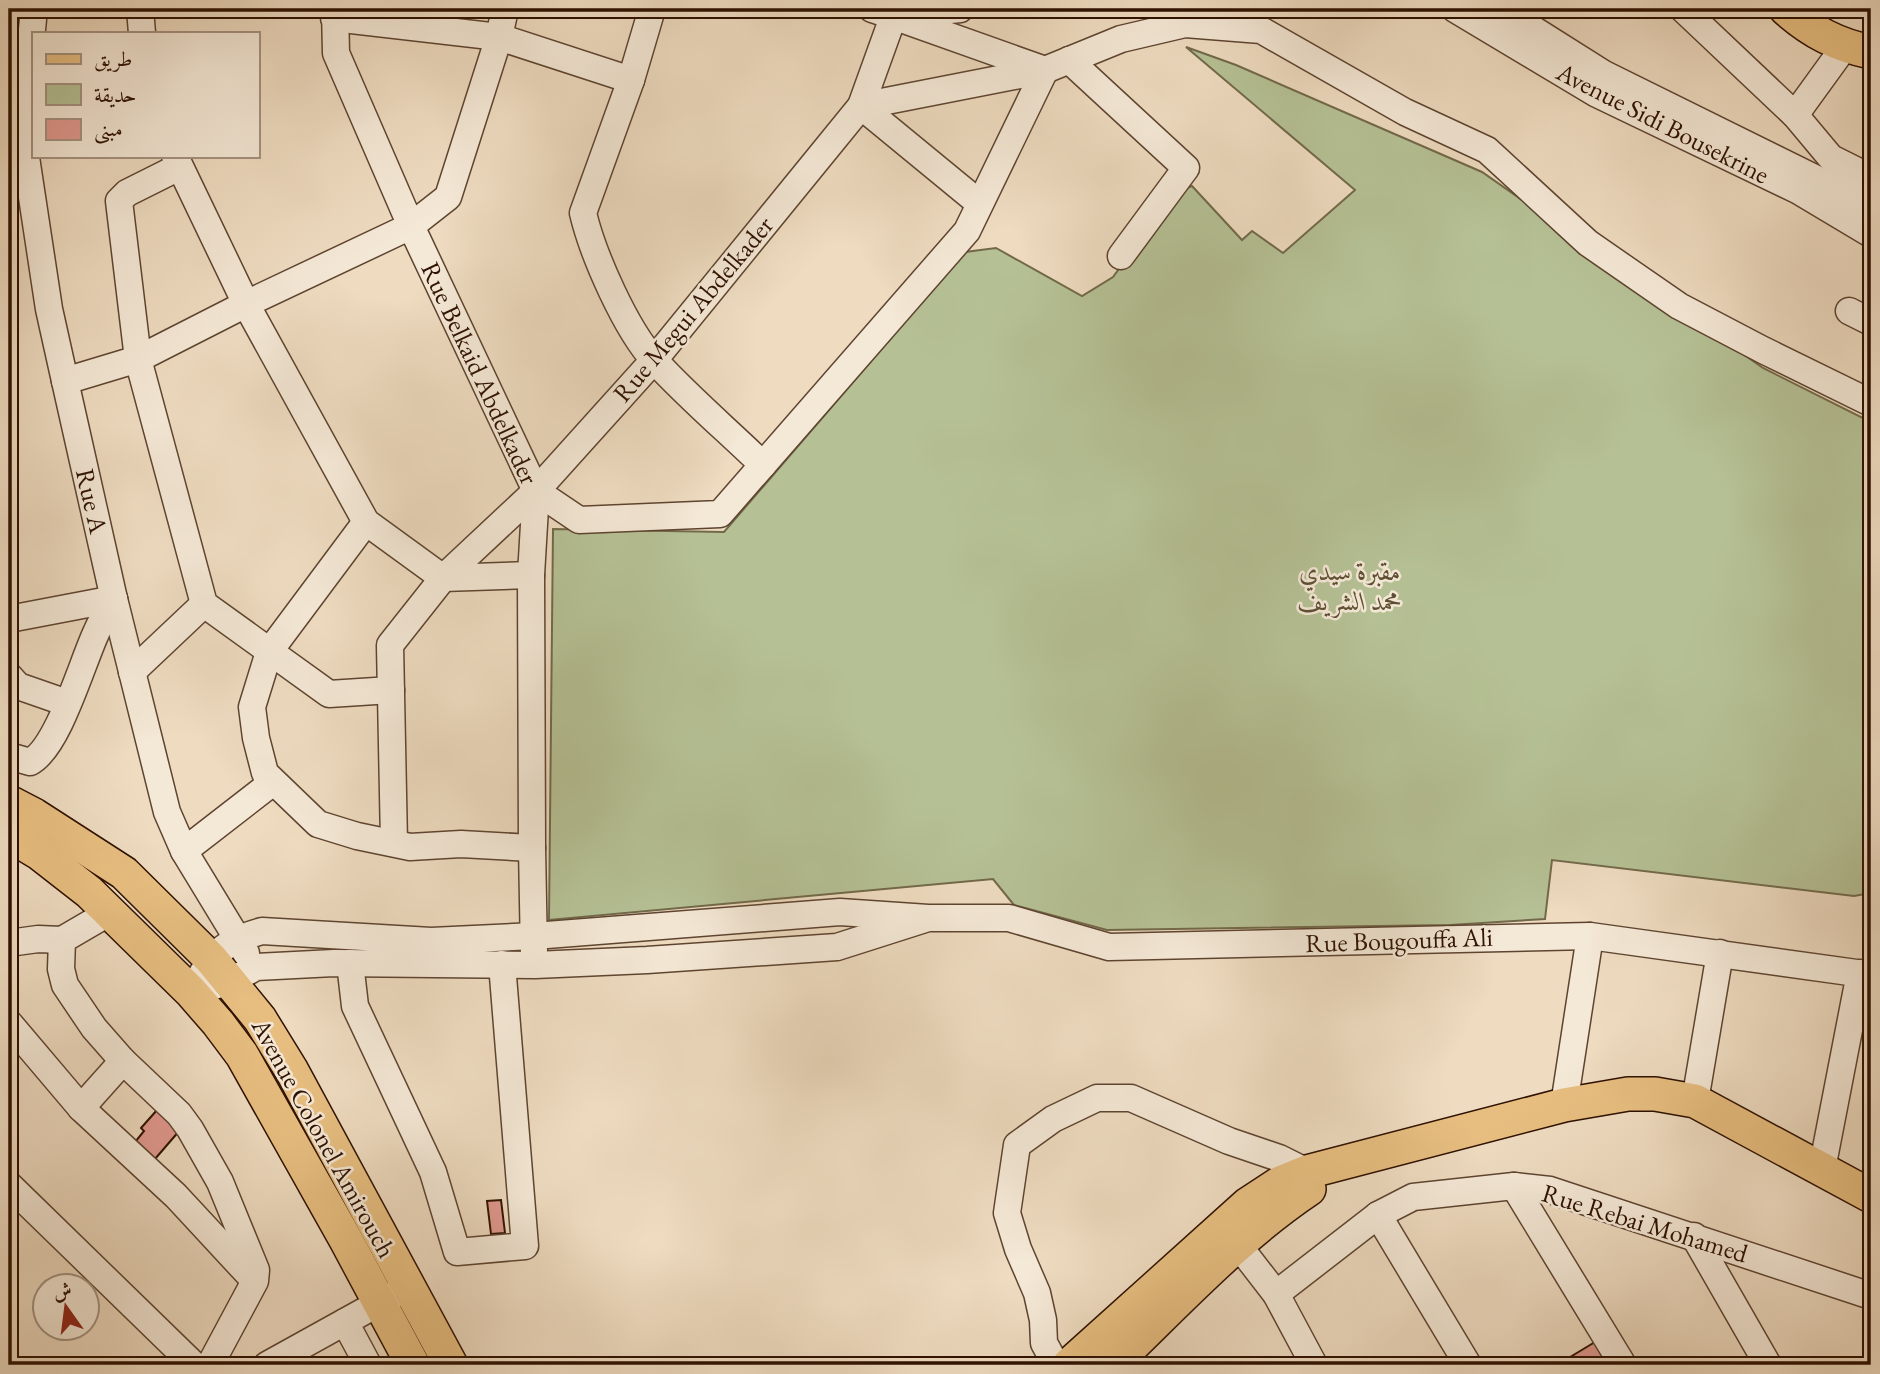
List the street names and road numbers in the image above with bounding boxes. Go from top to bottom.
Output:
street label: Avenue Sidi Bousekrine [1550,54,1775,191]
street label: Rue Megui Abdelkader [605,209,781,409]
street label: Rue Belkaid Abdelkader [413,256,547,490]
street label: Rue A [68,465,116,538]
street label: Rue Bougouffa Ali [1305,920,1493,960]
street label: Avenue Colonel Amirouch [243,1011,404,1264]
street label: Rue Rebai Mohamed [1538,1176,1753,1271]

